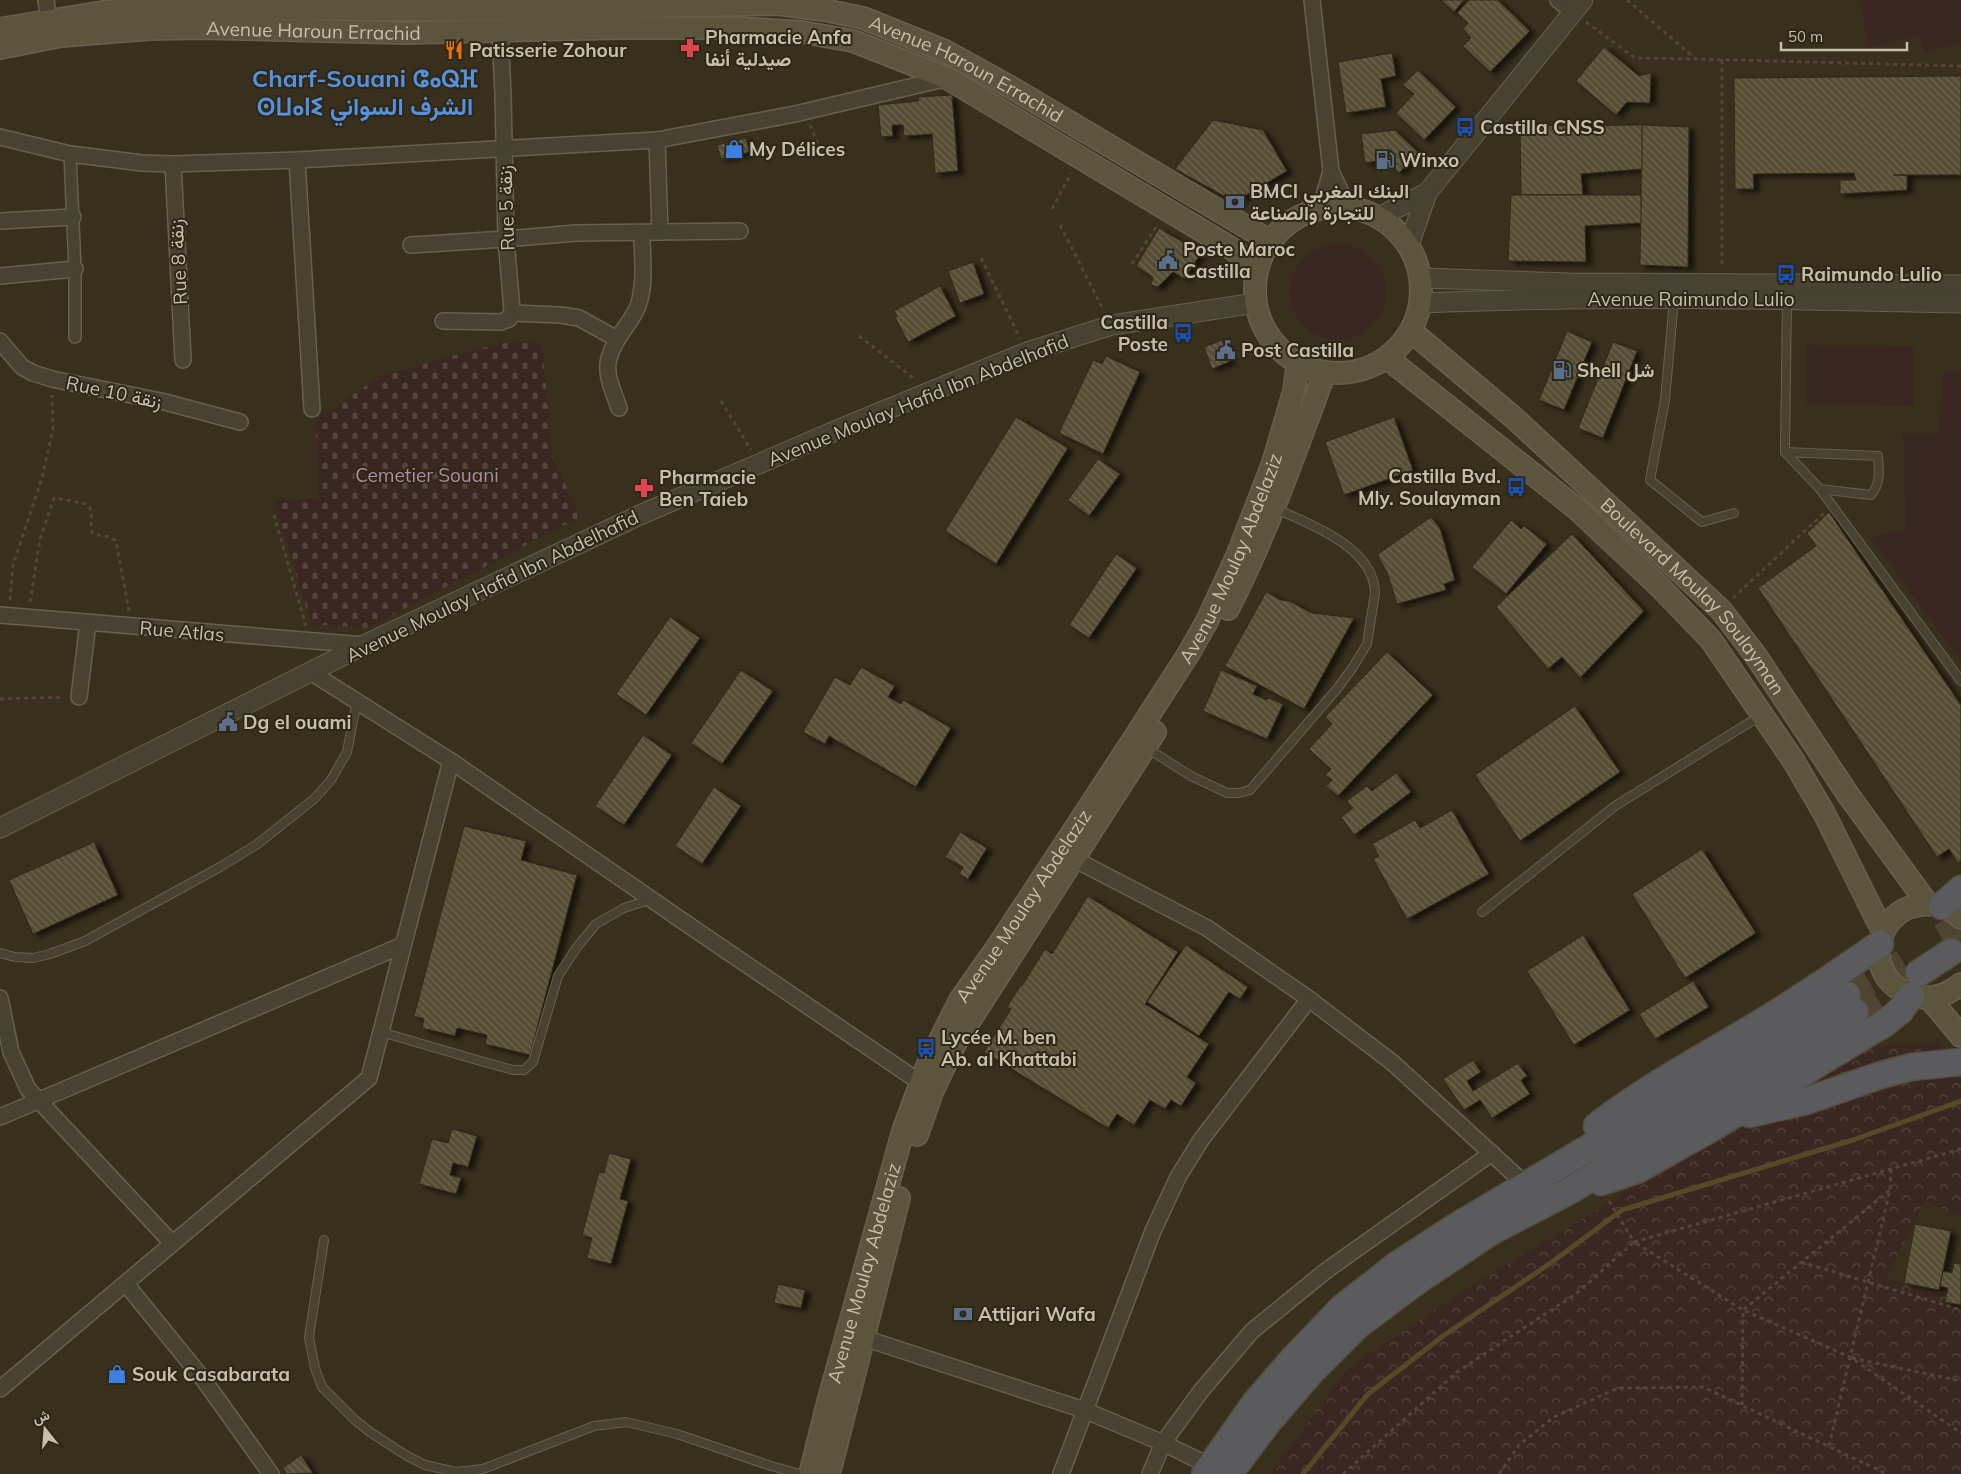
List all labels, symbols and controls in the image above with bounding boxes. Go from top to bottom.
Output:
street label: Avenue Haroun Errachid [866,10,1068,128]
street label: Avenue Haroun Errachid [206,16,421,45]
scale bar [1781,20,1907,52]
place label: Pharmacie Anfa صيدلية أنفا [705,25,852,71]
text: 50 m [1788,27,1823,46]
pharmacy icon: Pharmacie Anfa صيدلية أنفا [679,37,701,59]
place label: Patisserie Zohour [469,38,627,62]
restaurant icon: Patisserie Zohour [443,39,465,61]
district label: Charf-Souani ⵛⴰⵕⴼ ⵙⵡⴰⵏⵉ الشرف السواني [252,63,478,127]
place label: Castilla CNSS [1480,115,1605,139]
bus stop icon: Castilla CNSS [1454,116,1476,138]
place label: My Délices [749,137,845,161]
shop icon: My Délices [723,138,745,160]
place label: Winxo [1400,148,1459,172]
fuel station icon: Winxo [1374,149,1396,171]
street label: Rue 5 زنقة [493,165,519,251]
place label: BMCI البنك المغربي للتجارة والصناعة [1250,179,1409,226]
bank icon: BMCI البنك المغربي للتجارة والصناعة [1224,191,1246,213]
street label: Rue 8 زنقة [164,219,192,305]
place label: Poste Maroc Castilla [1183,237,1295,283]
public building icon: Poste Maroc Castilla [1157,249,1179,271]
place label: Raimundo Lulio [1801,262,1942,286]
bus stop icon: Raimundo Lulio [1775,263,1797,285]
street label: Avenue Raimundo Lulio [1587,287,1795,311]
place label: Castilla Poste [1100,310,1168,356]
bus stop icon: Castilla Poste [1172,322,1194,344]
street label: Avenue Moulay Hafid Ibn Abdelhafid [764,329,1072,471]
place label: Post Castilla [1241,338,1354,362]
public building icon: Post Castilla [1215,339,1237,361]
place label: Shell شل [1577,358,1654,382]
fuel station icon: Shell شل [1551,359,1573,381]
street label: Rue 10 زنقة [64,370,164,414]
street label: Avenue Moulay Abdelaziz [1173,450,1287,668]
park label: Cemetier Souani [355,463,499,487]
place label: Castilla Bvd. Mly. Soulayman [1358,464,1501,510]
place label: Pharmacie Ben Taieb [659,465,756,511]
bus stop icon: Castilla Bvd. Mly. Soulayman [1505,476,1527,498]
pharmacy icon: Pharmacie Ben Taieb [633,477,655,499]
street label: Boulevard Moulay Soulayman [1595,492,1790,699]
street label: Avenue Moulay Hafid Ibn Abdelhafid [342,505,642,667]
street label: Rue Atlas [139,615,225,647]
place label: Dg el ouami [243,710,351,734]
public building icon: Dg el ouami [217,711,239,733]
street label: Avenue Moulay Abdelaziz [950,804,1097,1007]
place label: Lycée M. ben Ab. al Khattabi [941,1025,1077,1071]
bus stop icon: Lycée M. ben Ab. al Khattabi [915,1037,937,1059]
street label: Avenue Moulay Abdelaziz [822,1160,906,1386]
place label: Attijari Wafa [978,1302,1096,1326]
bank icon: Attijari Wafa [952,1303,974,1325]
place label: Souk Casabarata [132,1362,290,1386]
shop icon: Souk Casabarata [106,1363,128,1385]
north arrow [20,1404,70,1454]
text: ش [31,1405,52,1428]

